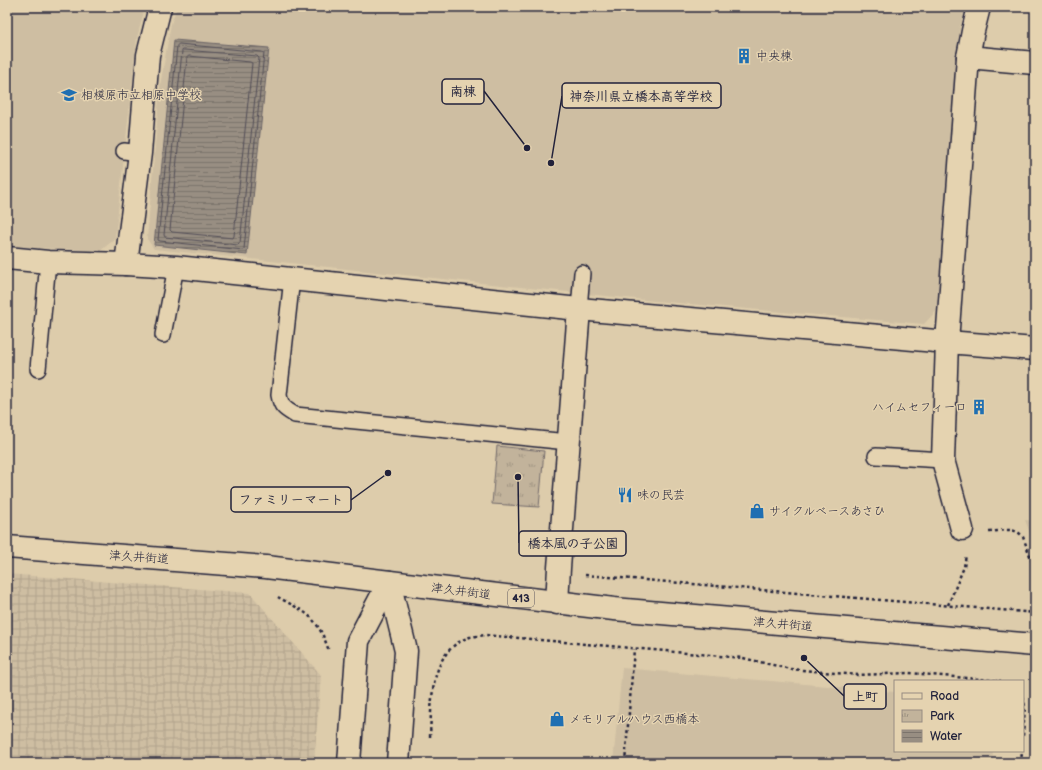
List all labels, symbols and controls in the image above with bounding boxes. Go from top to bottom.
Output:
building icon: 中央棟 [735,47,753,65]
place label: 中央棟 [756,49,792,64]
callout: 南棟 [442,79,484,104]
callout: 神奈川県立橋本高等学校 [562,83,721,108]
text: 南棟 [450,84,476,100]
school or university icon: 相模原市立相原中学校 [60,86,78,104]
place label: 相模原市立相原中学校 [81,88,201,103]
text: 神奈川県立橋本高等学校 [569,89,713,105]
building icon: ハイムセフィーロ [970,398,988,416]
place label: ハイムセフィーロ [872,400,967,415]
restaurant icon: 味の民芸 [616,486,634,504]
callout: ファミリーマート [231,487,351,512]
place label: 味の民芸 [637,488,685,503]
text: ファミリーマート [239,492,343,508]
shop icon: サイクルベースあさひ [748,502,766,520]
place label: サイクルベースあさひ [769,504,886,519]
callout: 橋本風の子公園 [519,531,626,556]
text: 橋本風の子公園 [527,536,619,552]
street label: 津久井街道 [109,548,169,567]
street label: 津久井街道 [430,580,492,603]
road number: 413 [508,589,534,607]
street label: 津久井街道 [752,614,814,635]
legend [894,680,1024,752]
callout: 上町 [844,684,886,709]
text: 上町 [852,689,878,705]
text: Road [930,689,959,704]
text: Park [930,709,954,724]
shop icon: メモリアルハウス西橋本 [548,710,566,728]
place label: メモリアルハウス西橋本 [569,712,700,727]
text: Water [930,729,962,744]

